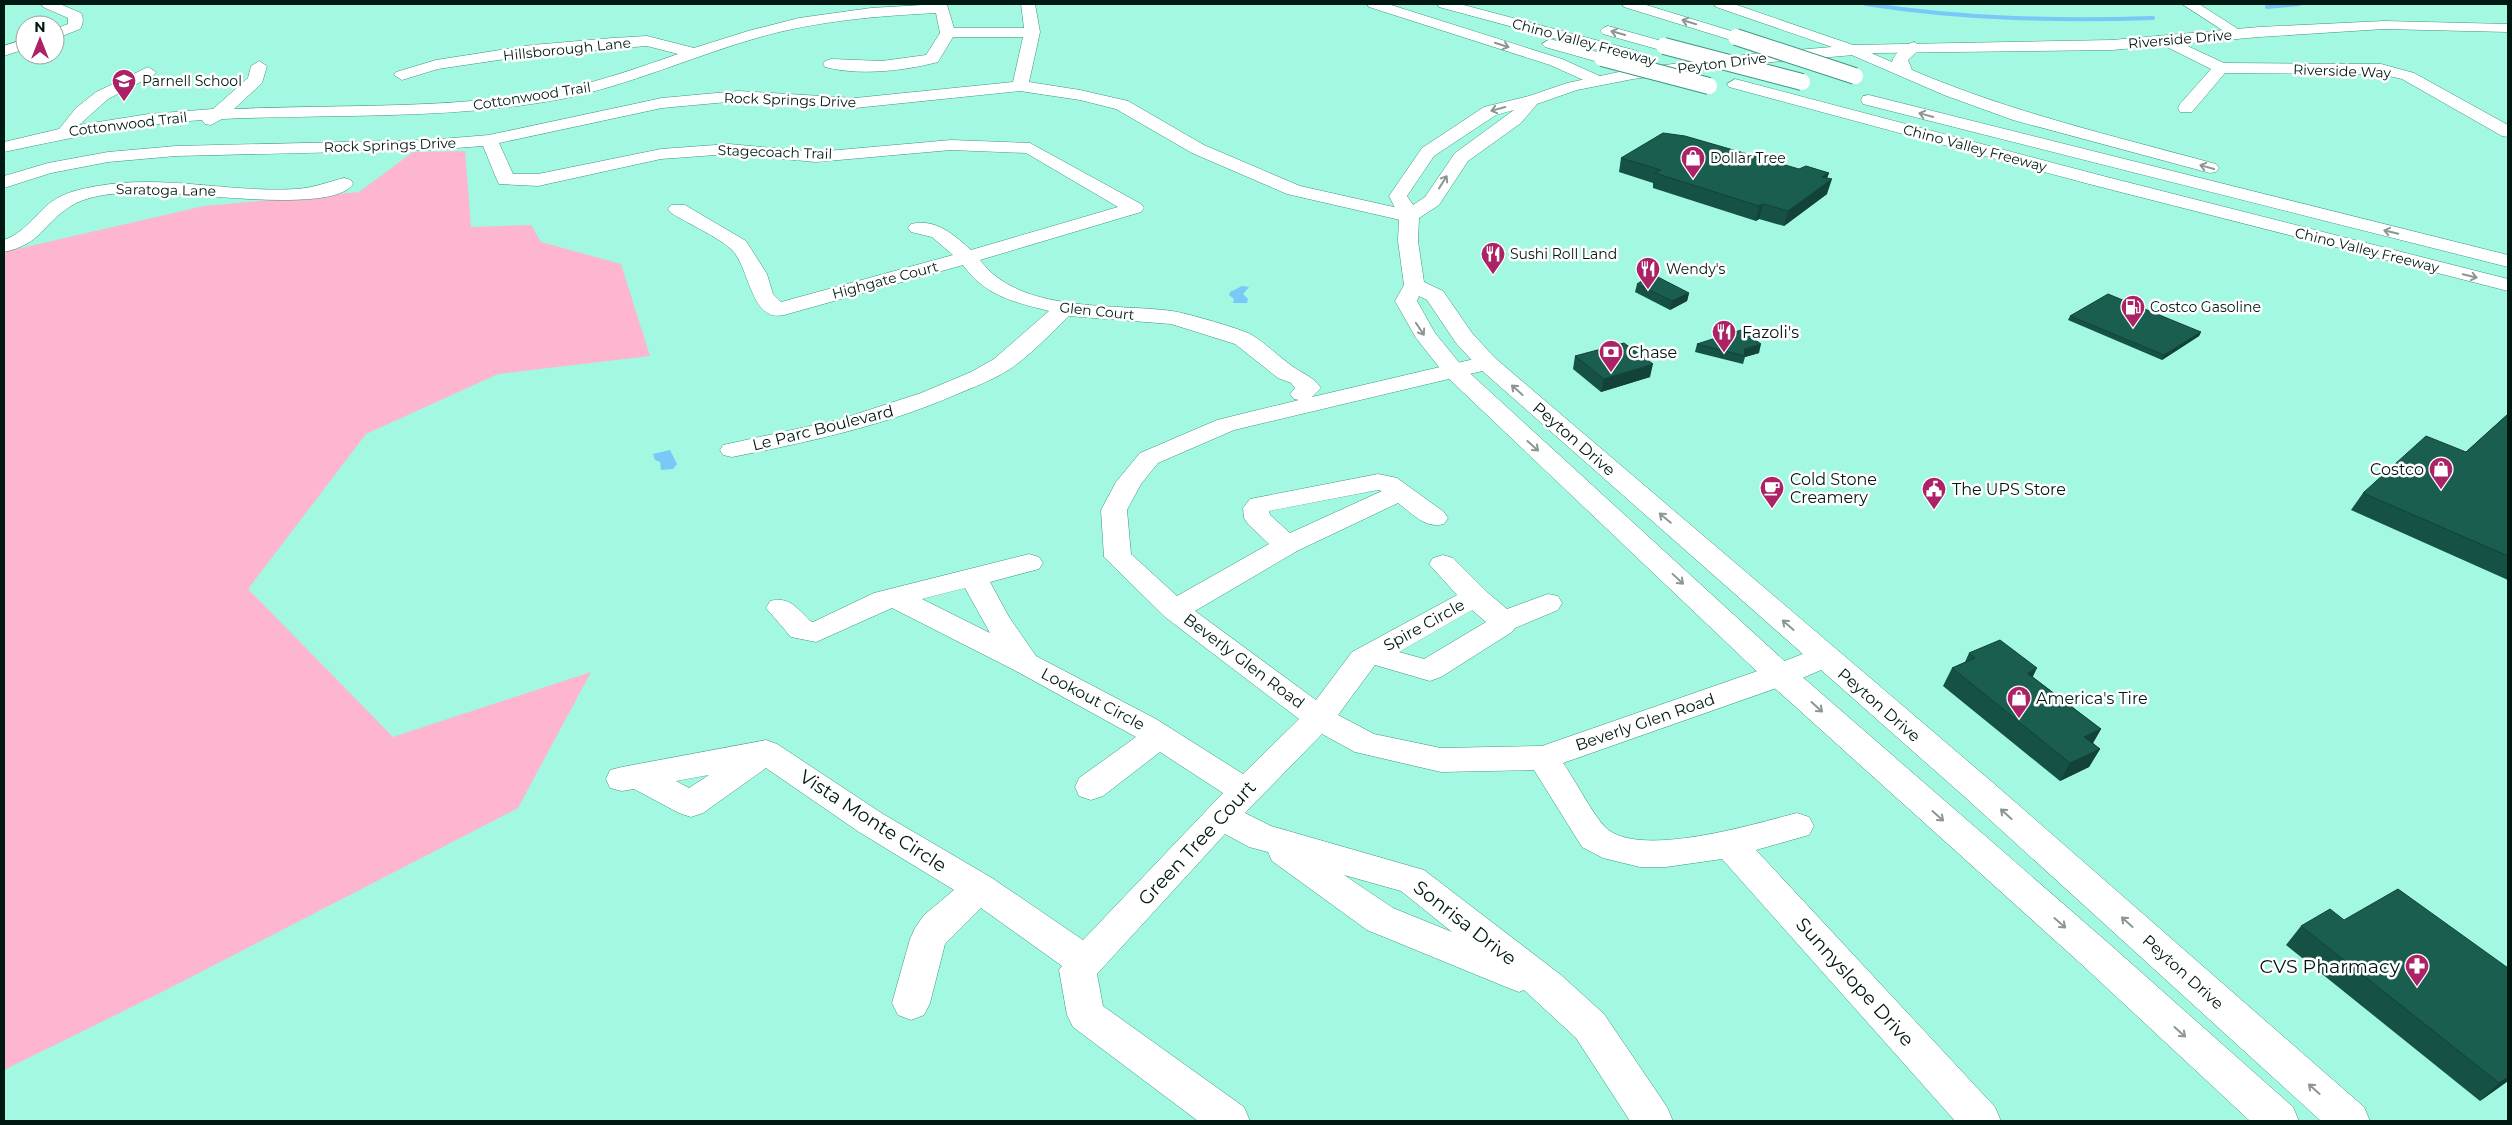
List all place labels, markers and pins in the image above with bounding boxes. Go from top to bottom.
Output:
school or university icon: Parnell School [111,68,137,102]
place label: Parnell School [142,72,242,90]
shop icon: Dollar Tree [1680,145,1706,179]
place label: Dollar Tree [1710,149,1786,167]
restaurant icon: Sushi Roll Land [1480,241,1506,275]
place label: Sushi Roll Land [1510,245,1617,263]
restaurant icon: Wendy's [1635,256,1661,290]
place label: Wendy's [1666,260,1726,278]
fuel station icon: Costco Gasoline [2120,294,2146,328]
place label: Costco Gasoline [2150,298,2261,316]
restaurant icon: Fazoli's [1711,319,1737,353]
place label: Fazoli's [1742,323,1799,342]
bank icon: Chase [1598,339,1624,373]
place label: Chase [1628,343,1677,362]
shop icon: Costco [2428,456,2454,490]
place label: Costco [2370,460,2424,479]
place label: Cold Stone Creamery [1790,470,1877,507]
cafe icon: Cold Stone Creamery [1759,475,1785,509]
public building icon: The UPS Store [1921,476,1947,510]
place label: The UPS Store [1952,480,2066,499]
shop icon: America's Tire [2006,685,2032,719]
place label: America's Tire [2036,689,2148,708]
pharmacy icon: CVS Pharmacy [2404,953,2430,987]
place label: CVS Pharmacy [2260,955,2401,978]

